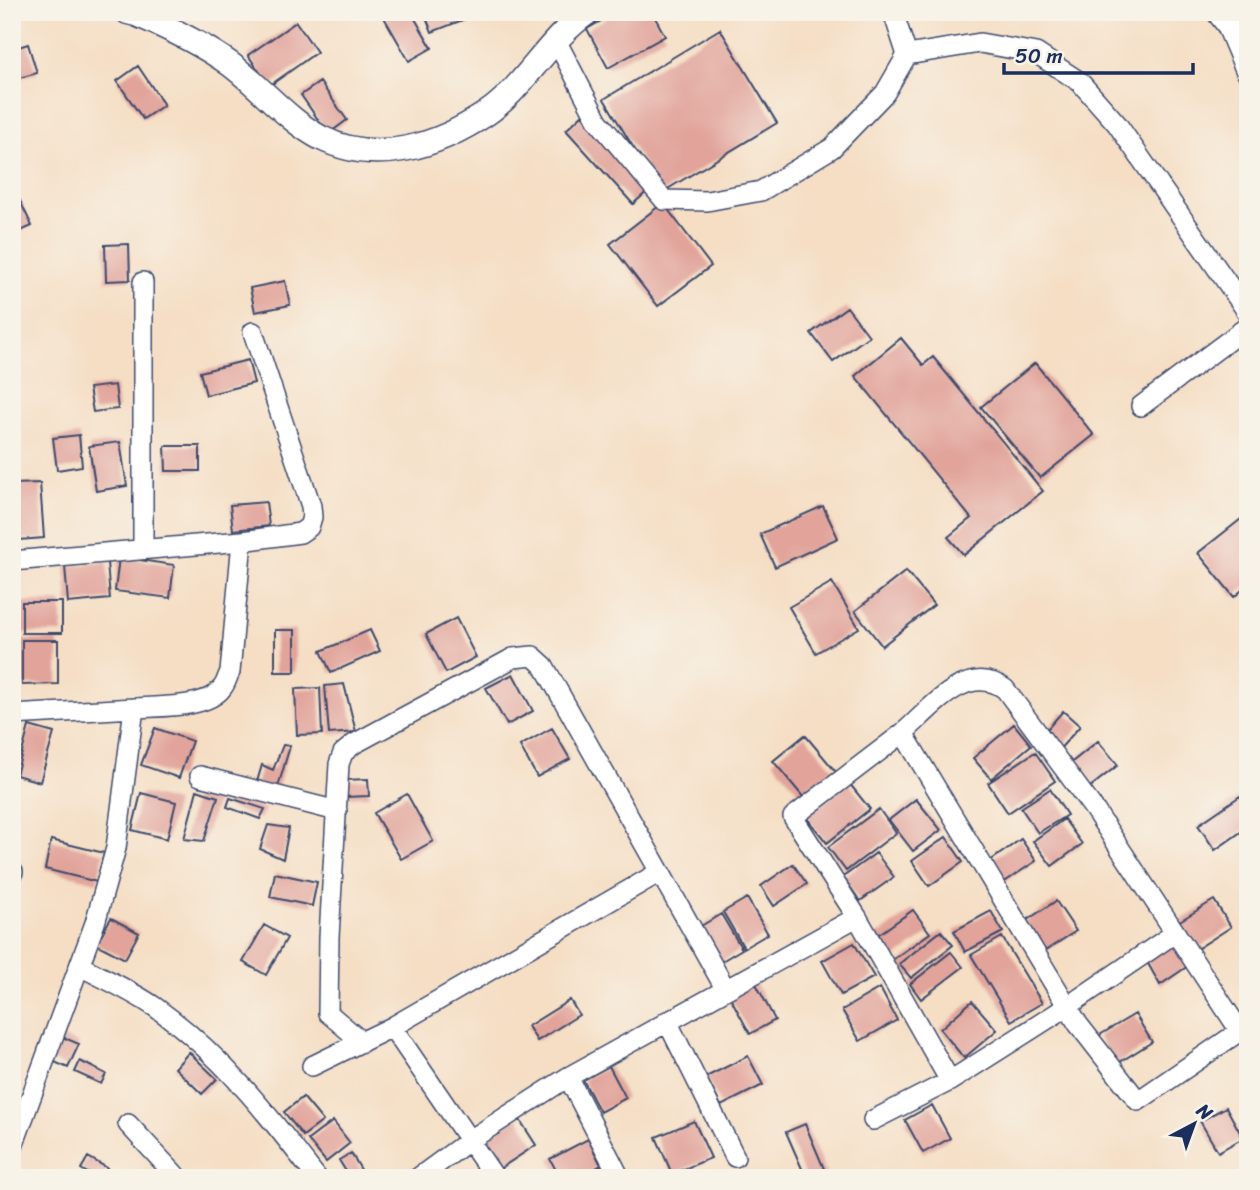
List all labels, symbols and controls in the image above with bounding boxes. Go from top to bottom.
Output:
scale bar [1004,32,1194,76]
text: 50 m [1015,37,1063,75]
north arrow [1158,1088,1228,1158]
text: N [1188,1094,1221,1129]

